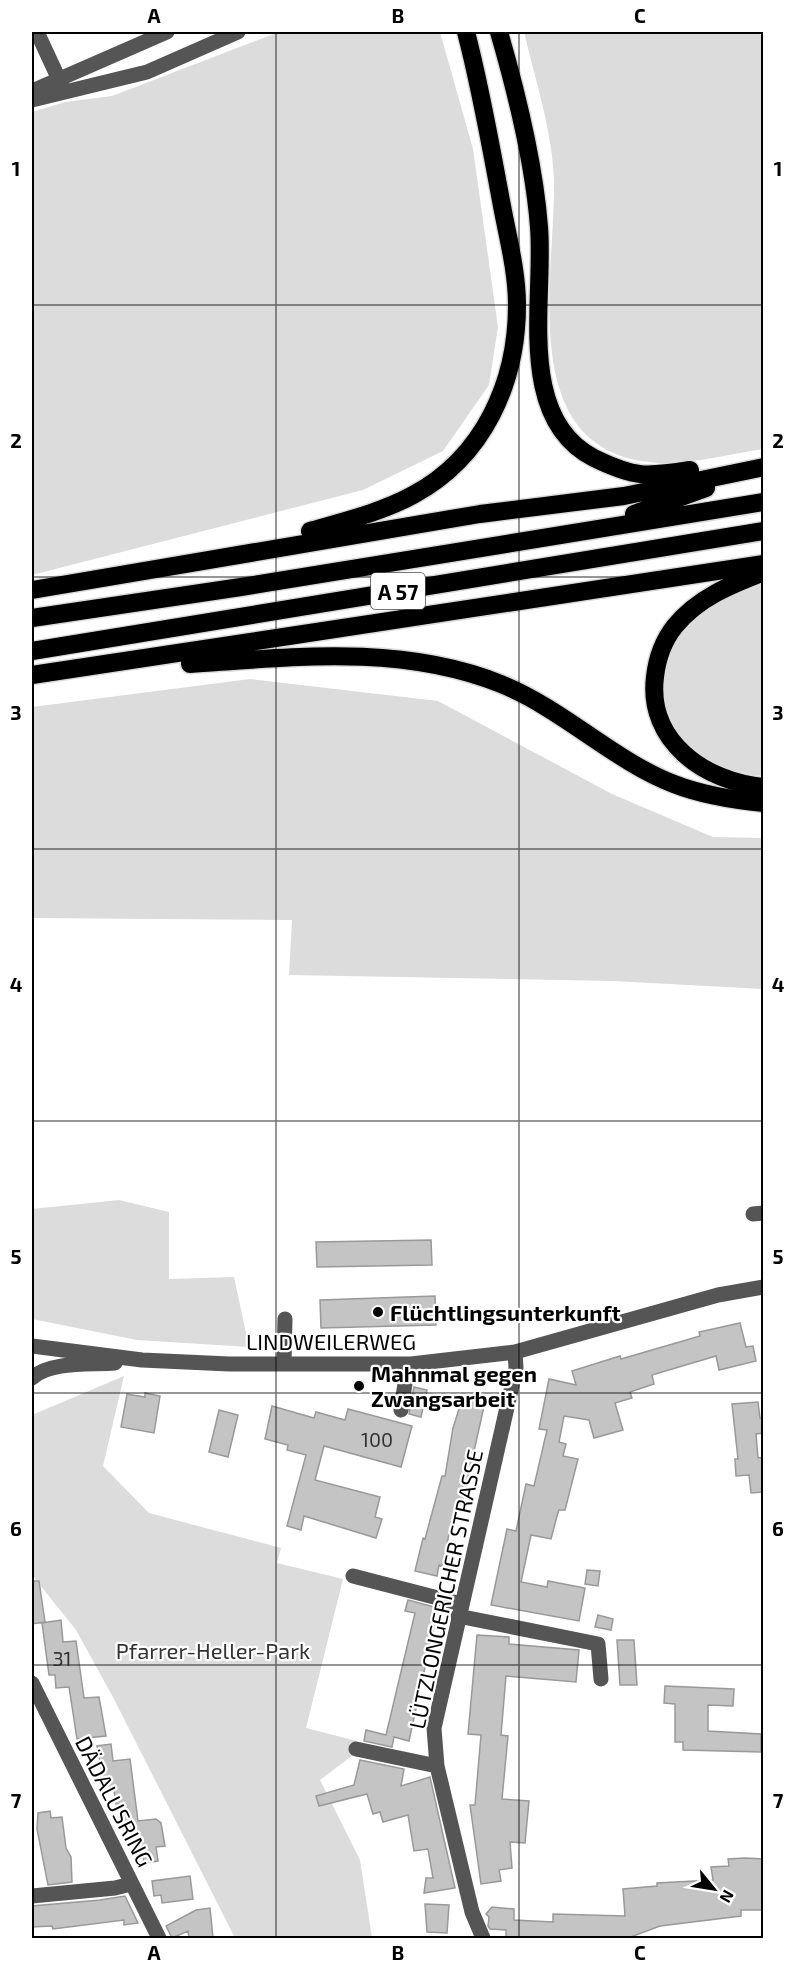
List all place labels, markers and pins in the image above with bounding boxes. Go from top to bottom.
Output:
place label: Flüchtlingsunterkunft [390,1299,621,1325]
marker: Flüchtlingsunterkunft [371,1305,385,1319]
place label: Mahnmal gegen Zwangsarbeit [371,1360,537,1411]
marker: Mahnmal gegen Zwangsarbeit [352,1379,366,1393]

